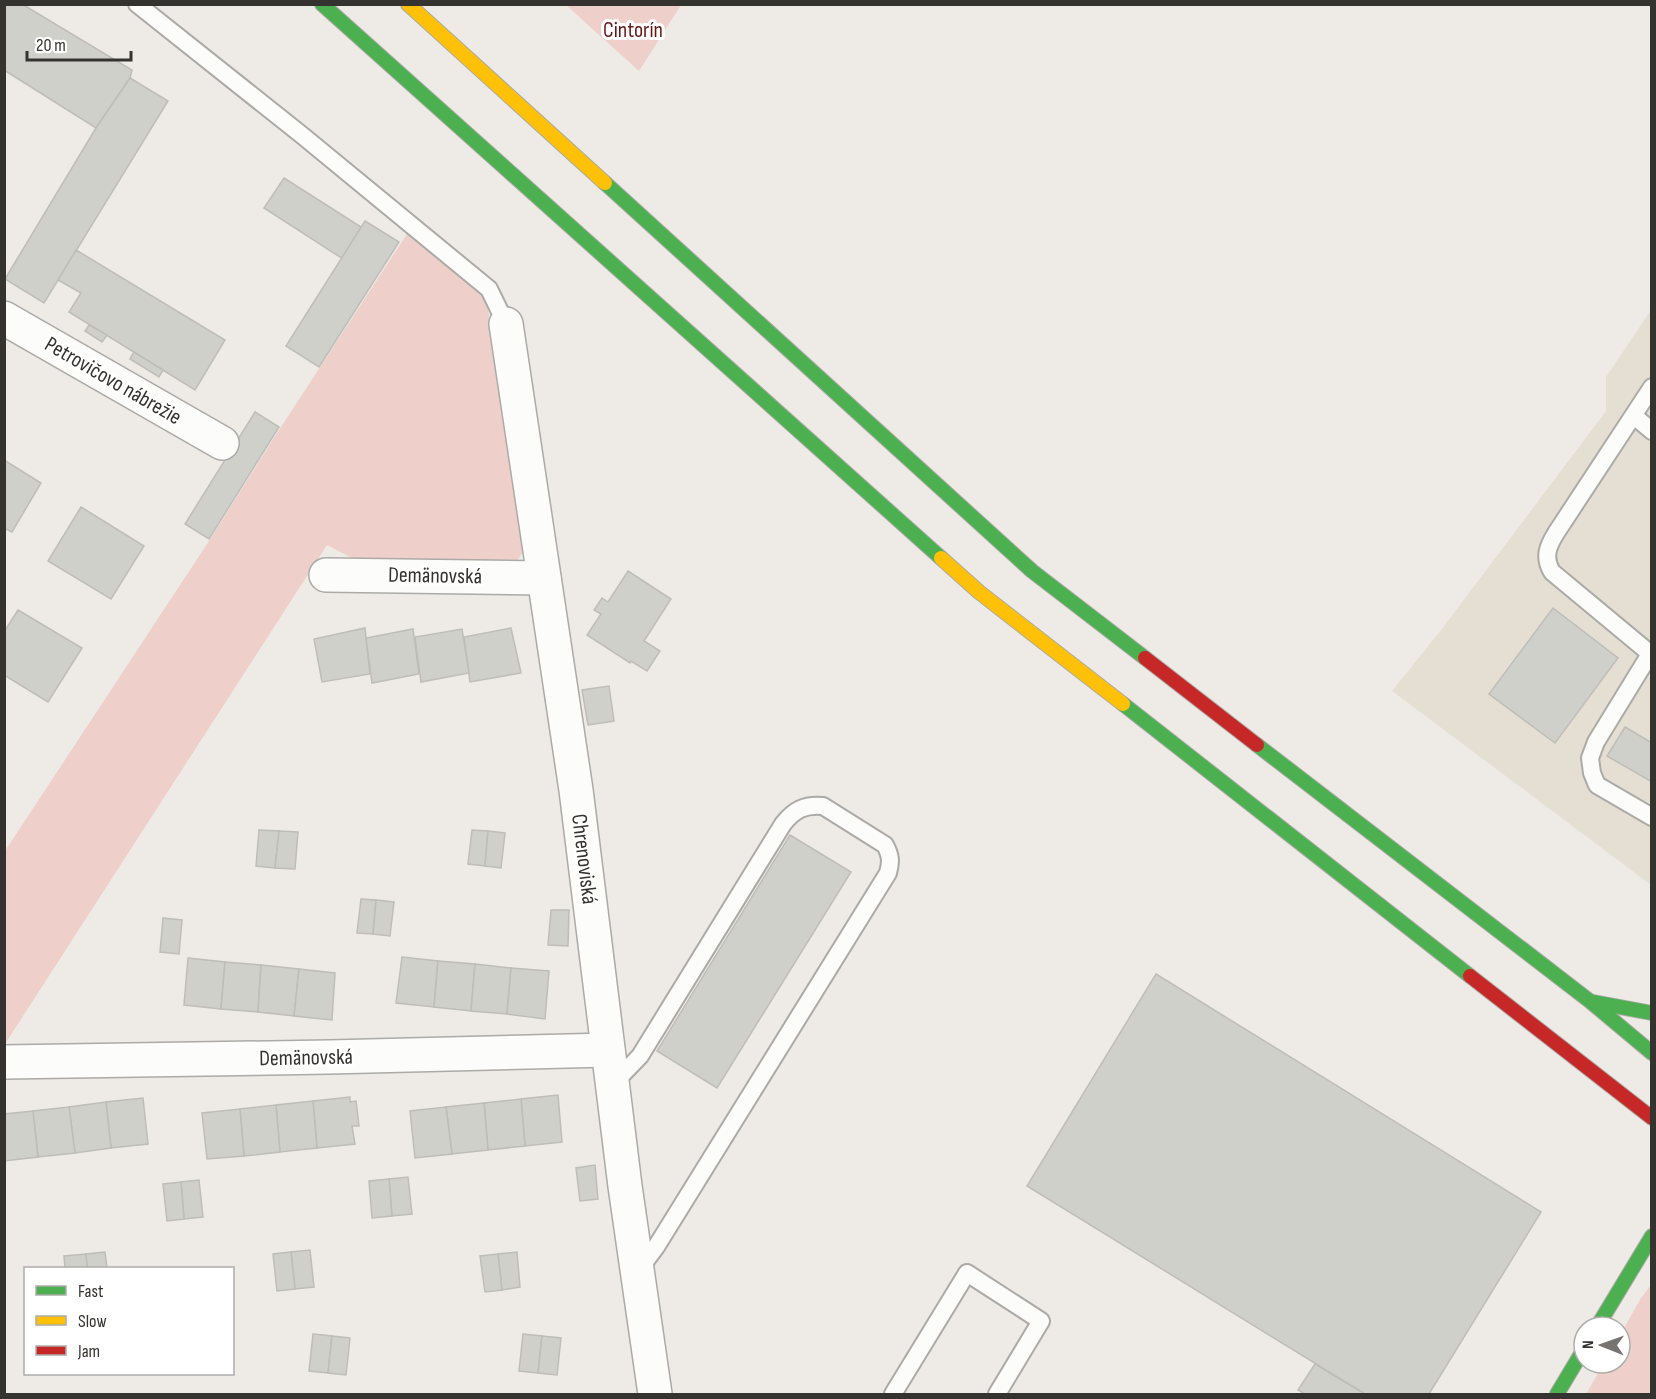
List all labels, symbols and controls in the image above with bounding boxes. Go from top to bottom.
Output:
park label: Cintorín [603,17,663,44]
scale bar [27,24,130,62]
text: 20 m [36,35,66,56]
street label: Petrovičovo nábrežie [40,331,186,431]
street label: Demänovská [388,562,482,590]
street label: Chrenoviská [565,812,603,906]
street label: Demänovská [259,1044,353,1072]
legend [24,1267,234,1375]
text: Fast [78,1281,104,1302]
text: Slow [78,1311,107,1332]
north arrow [1572,1315,1632,1375]
text: N [1579,1340,1598,1349]
text: Jam [77,1341,100,1362]

